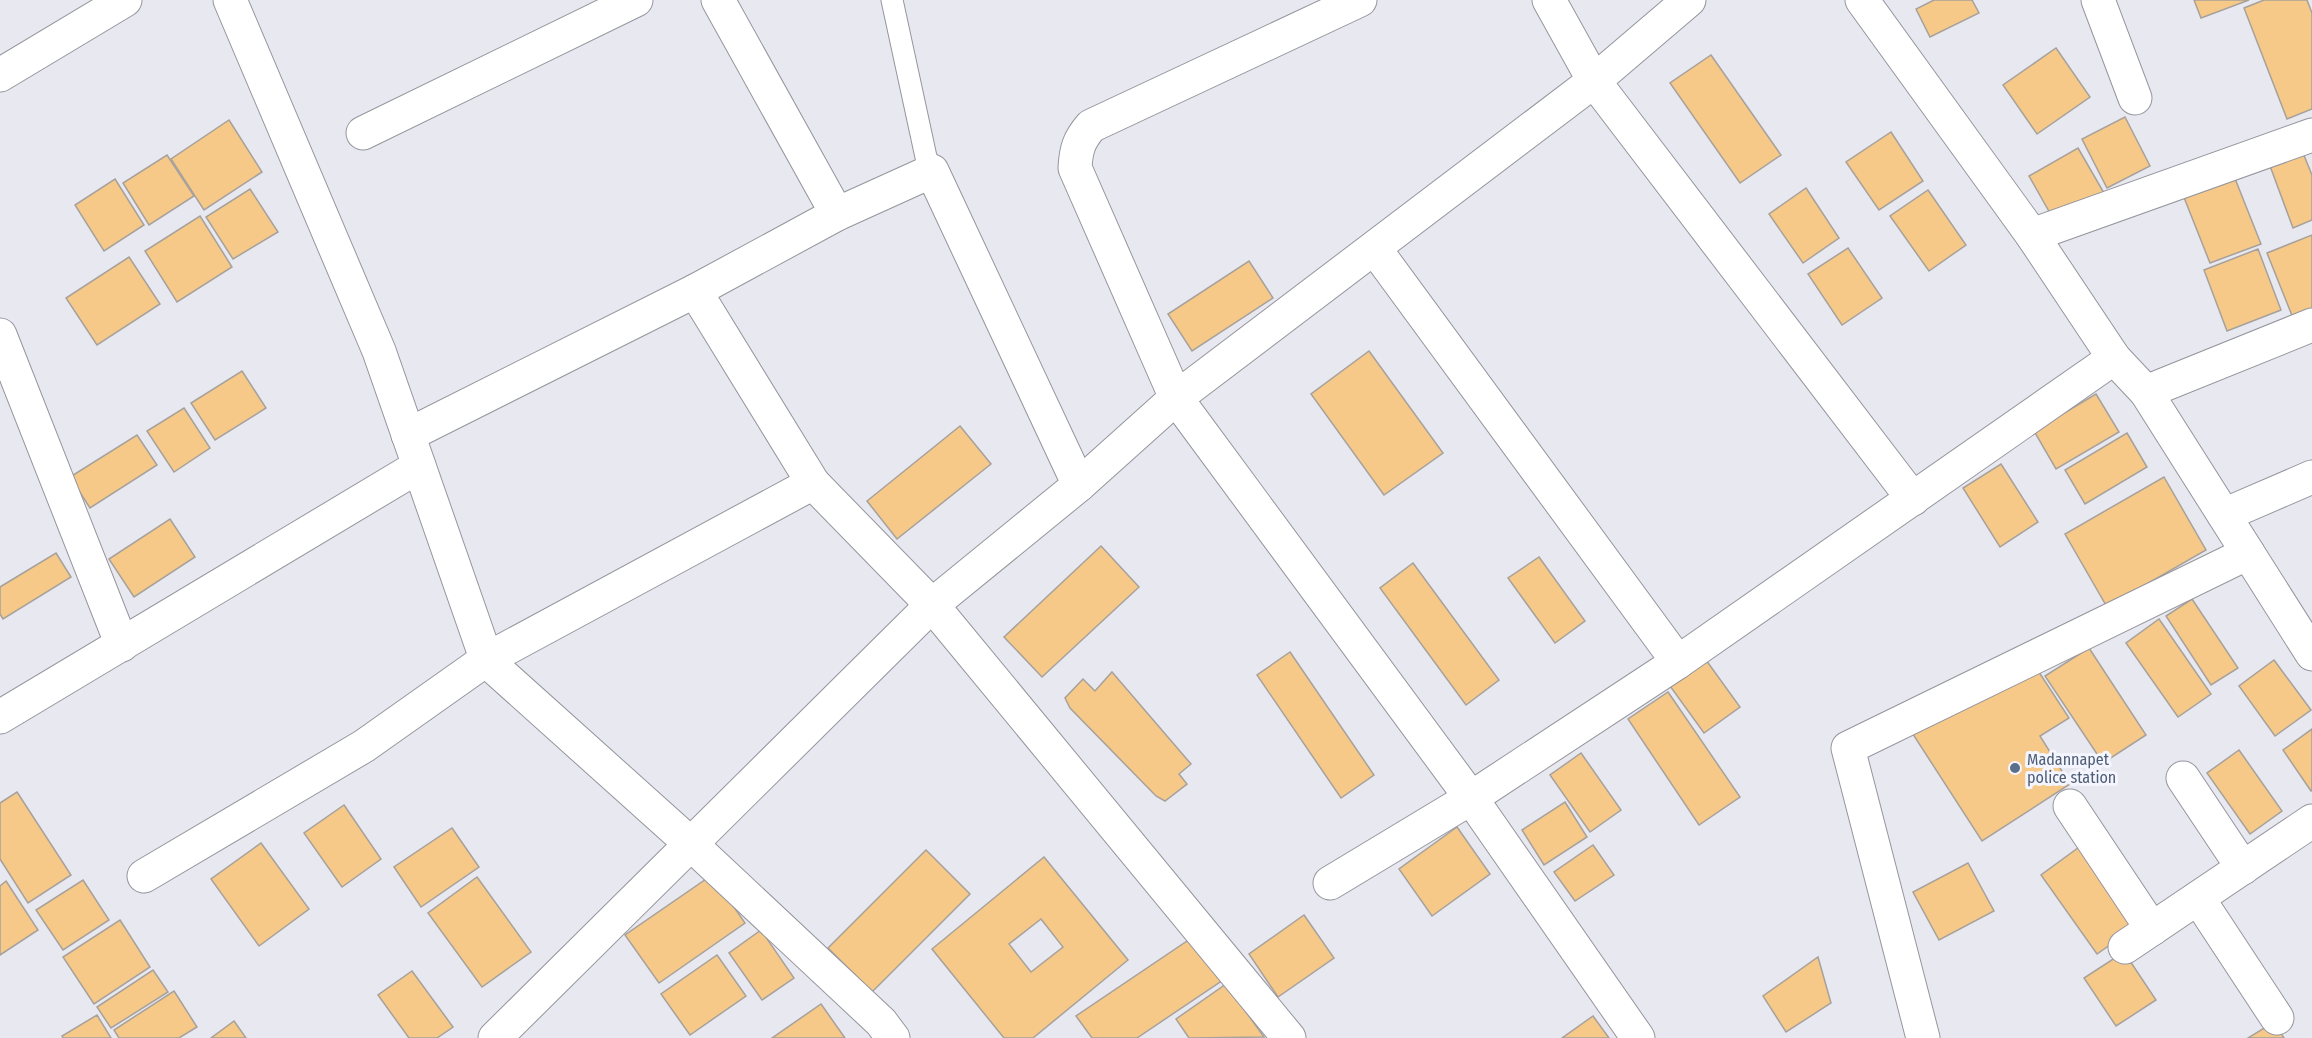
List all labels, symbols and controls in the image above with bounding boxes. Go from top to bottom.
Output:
place label: Madannapet police station [2027,750,2116,787]
marker: Madannapet police station [2008,761,2022,775]

